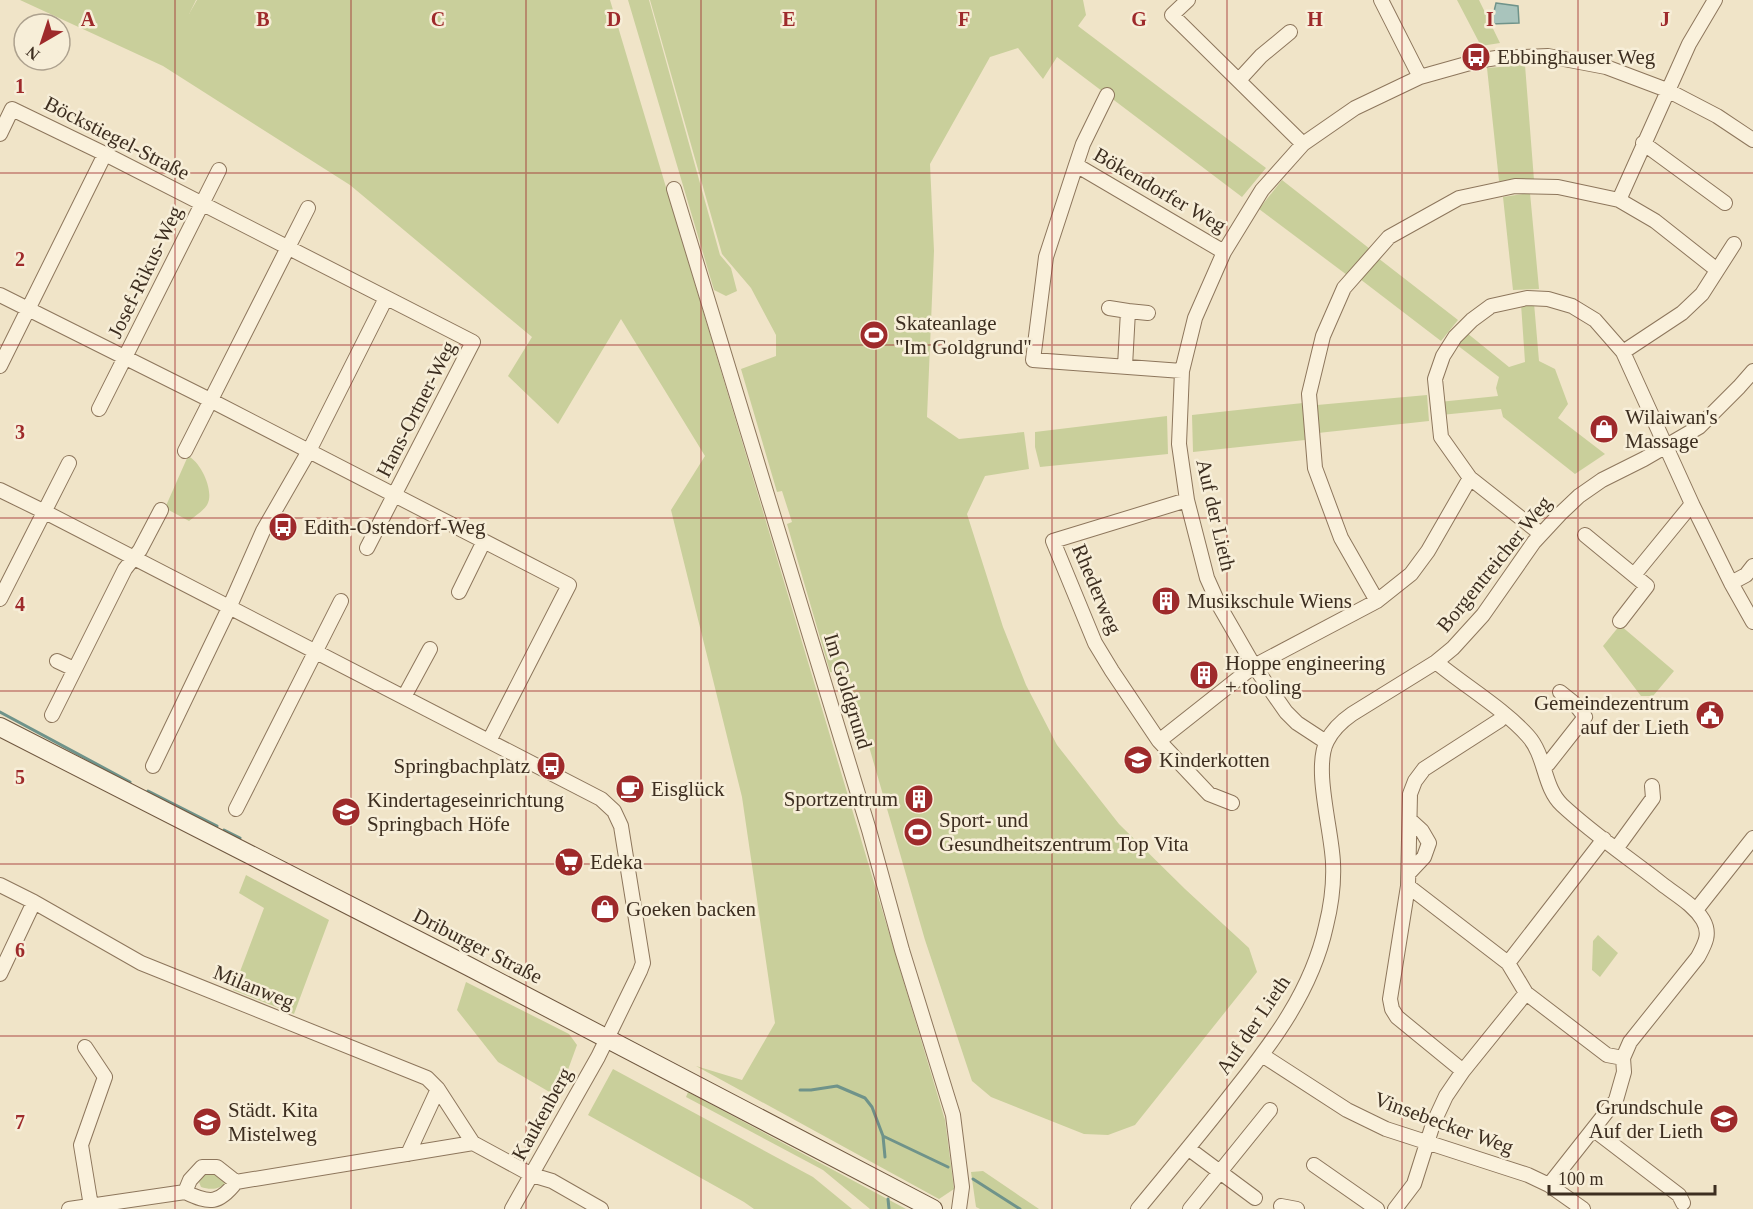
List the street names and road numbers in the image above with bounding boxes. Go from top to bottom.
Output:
street label: Böckstiegel-Straße [40,91,194,185]
street label: Bökendorfer Weg [1089,142,1231,238]
street label: Josef-Rikus-Weg [103,202,188,342]
street label: Hans-Ortner-Weg [371,337,461,481]
street label: Auf der Lieth [1191,457,1241,574]
street label: Borgentreicher Weg [1432,491,1557,637]
street label: Rhederweg [1067,540,1127,638]
street label: Im Goldgrund [819,630,877,752]
street label: Driburger Straße [410,903,546,989]
street label: Milanweg [210,960,298,1014]
street label: Auf der Lieth [1211,971,1295,1079]
street label: Kaukenberg [507,1063,578,1165]
street label: Vinsebecker Weg [1371,1087,1517,1160]

